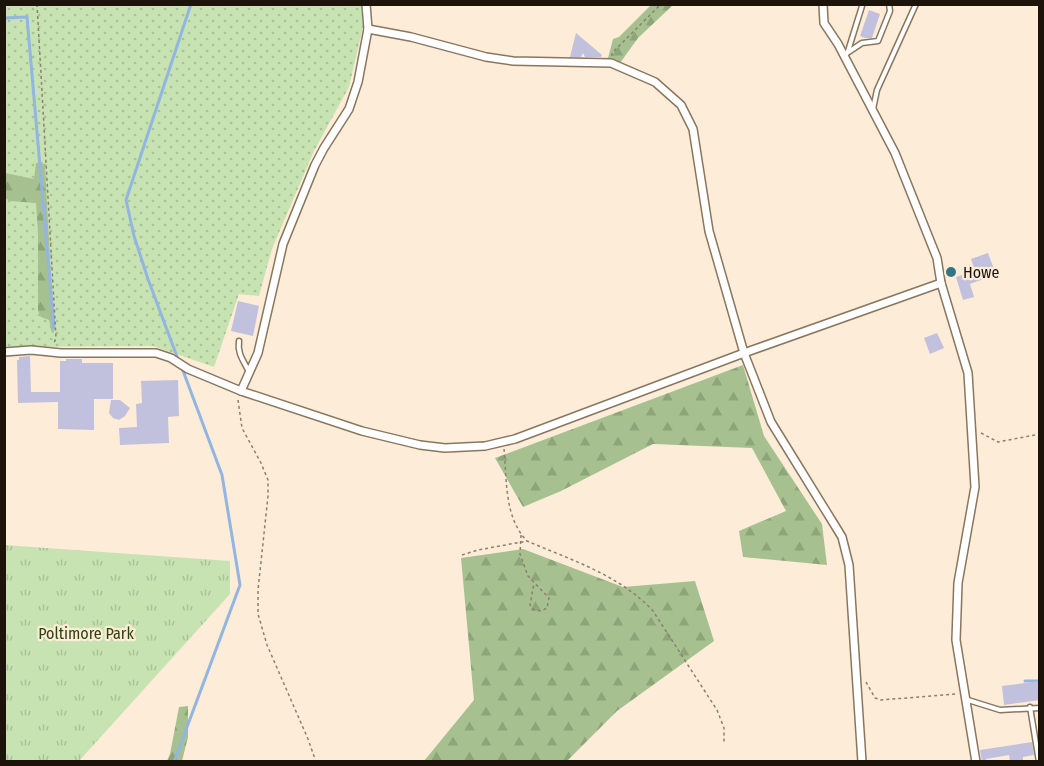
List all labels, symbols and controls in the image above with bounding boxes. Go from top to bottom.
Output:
place label: Howe [963,263,1000,282]
marker: Howe [944,265,958,279]
park label: Poltimore Park [38,624,134,643]

